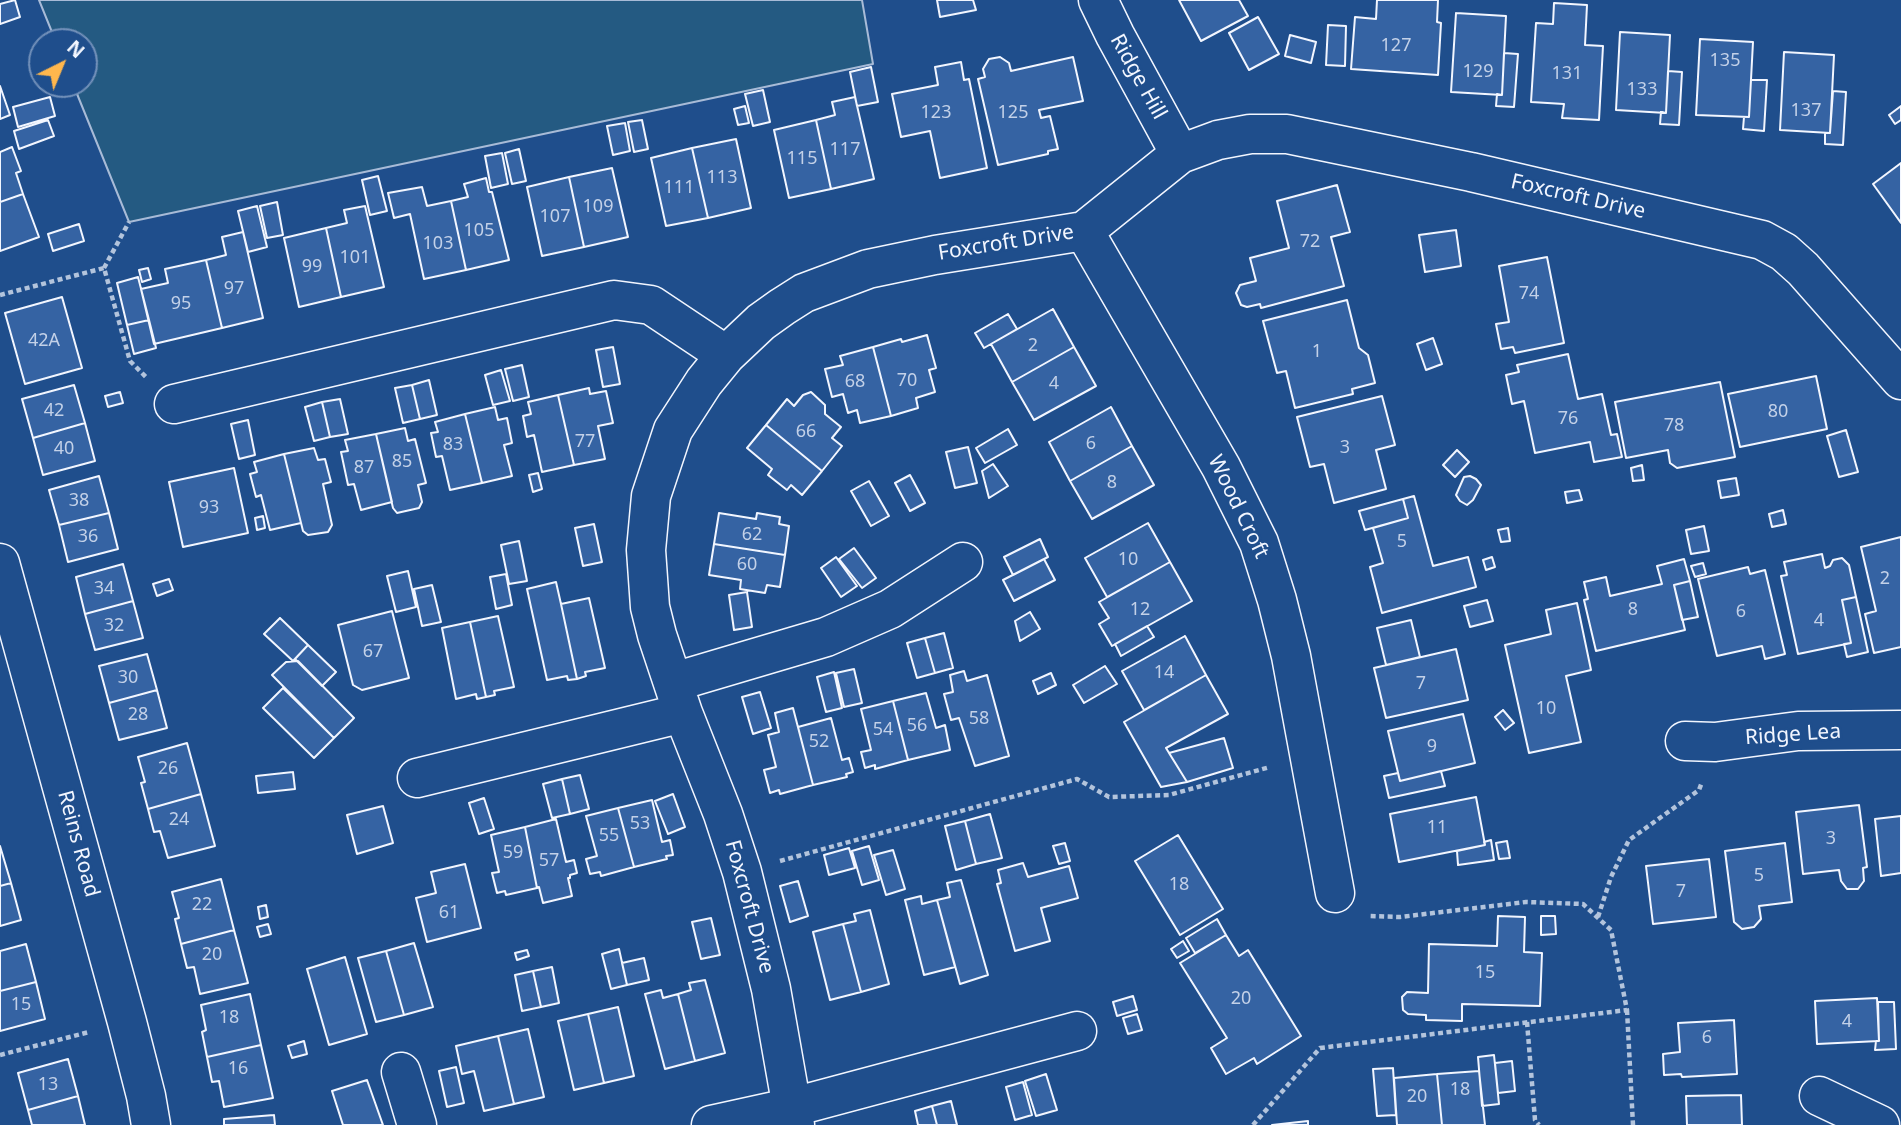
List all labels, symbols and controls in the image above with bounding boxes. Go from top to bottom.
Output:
north arrow [28,28,98,98]
street label: Ridge Hill [1104,30,1172,124]
text: N [61,34,90,64]
house number: 127 [1381,35,1411,57]
house number: 135 [1710,50,1740,72]
house number: 129 [1463,61,1493,83]
house number: 131 [1552,63,1582,85]
house number: 133 [1627,79,1657,101]
house number: 137 [1791,100,1821,122]
house number: 123 [921,102,951,124]
house number: 125 [998,102,1028,124]
house number: 117 [830,139,860,161]
house number: 115 [787,148,817,170]
house number: 113 [707,167,737,189]
street label: Foxcroft Drive [1508,169,1648,225]
house number: 111 [664,177,694,199]
house number: 109 [583,196,613,218]
house number: 107 [540,206,570,228]
house number: 105 [464,220,494,242]
street label: Foxcroft Drive [936,220,1076,266]
house number: 72 [1300,231,1320,253]
house number: 103 [423,233,453,255]
house number: 101 [340,247,370,269]
house number: 99 [302,256,322,278]
house number: 97 [224,278,244,300]
house number: 74 [1519,283,1539,305]
house number: 95 [171,293,191,315]
house number: 42A [28,330,60,352]
house number: 2 [1028,335,1038,357]
house number: 1 [1312,341,1322,363]
house number: 70 [897,370,917,392]
house number: 68 [845,371,865,393]
house number: 4 [1049,373,1059,395]
house number: 42 [44,400,64,422]
house number: 80 [1768,401,1788,423]
house number: 76 [1558,408,1578,430]
house number: 78 [1664,415,1684,437]
house number: 66 [796,421,816,443]
house number: 77 [575,431,595,453]
house number: 6 [1086,433,1096,455]
house number: 83 [443,434,463,456]
house number: 3 [1340,437,1350,459]
house number: 40 [54,438,74,460]
house number: 85 [392,451,412,473]
street label: Wood Croft [1202,451,1274,563]
house number: 87 [354,457,374,479]
house number: 8 [1107,472,1117,494]
house number: 38 [69,490,89,512]
house number: 93 [199,497,219,519]
house number: 62 [742,524,762,546]
house number: 36 [78,526,98,548]
house number: 5 [1397,531,1407,553]
house number: 10 [1118,549,1138,571]
house number: 60 [737,554,757,576]
house number: 2 [1880,568,1890,590]
house number: 34 [94,578,114,600]
house number: 12 [1130,599,1150,621]
house number: 8 [1628,599,1638,621]
house number: 6 [1736,601,1746,623]
house number: 4 [1814,610,1824,632]
house number: 32 [104,615,124,637]
house number: 67 [363,641,383,663]
house number: 14 [1154,662,1174,684]
house number: 30 [118,667,138,689]
house number: 7 [1416,673,1426,695]
house number: 10 [1536,698,1556,720]
house number: 28 [128,704,148,726]
house number: 58 [969,708,989,730]
house number: 56 [907,715,927,737]
house number: 54 [873,719,893,741]
street label: Ridge Lea [1744,719,1842,751]
house number: 52 [809,731,829,753]
house number: 9 [1427,736,1437,758]
house number: 26 [158,758,178,780]
street label: Reins Road [52,788,104,900]
house number: 24 [169,809,189,831]
house number: 53 [630,813,650,835]
house number: 11 [1427,817,1447,839]
house number: 55 [599,825,619,847]
house number: 3 [1826,828,1836,850]
street label: Foxcroft Drive [719,838,779,976]
house number: 59 [503,842,523,864]
house number: 57 [539,850,559,872]
house number: 5 [1754,865,1764,887]
house number: 18 [1169,874,1189,896]
house number: 7 [1676,881,1686,903]
house number: 22 [192,894,212,916]
house number: 61 [439,902,459,924]
house number: 20 [202,944,222,966]
house number: 15 [1475,962,1495,984]
house number: 20 [1231,988,1251,1010]
house number: 15 [11,994,31,1016]
house number: 18 [219,1007,239,1029]
house number: 4 [1842,1011,1852,1033]
house number: 6 [1702,1027,1712,1049]
house number: 16 [228,1058,248,1080]
house number: 13 [38,1074,58,1096]
house number: 18 [1450,1079,1470,1101]
house number: 20 [1407,1086,1427,1108]

